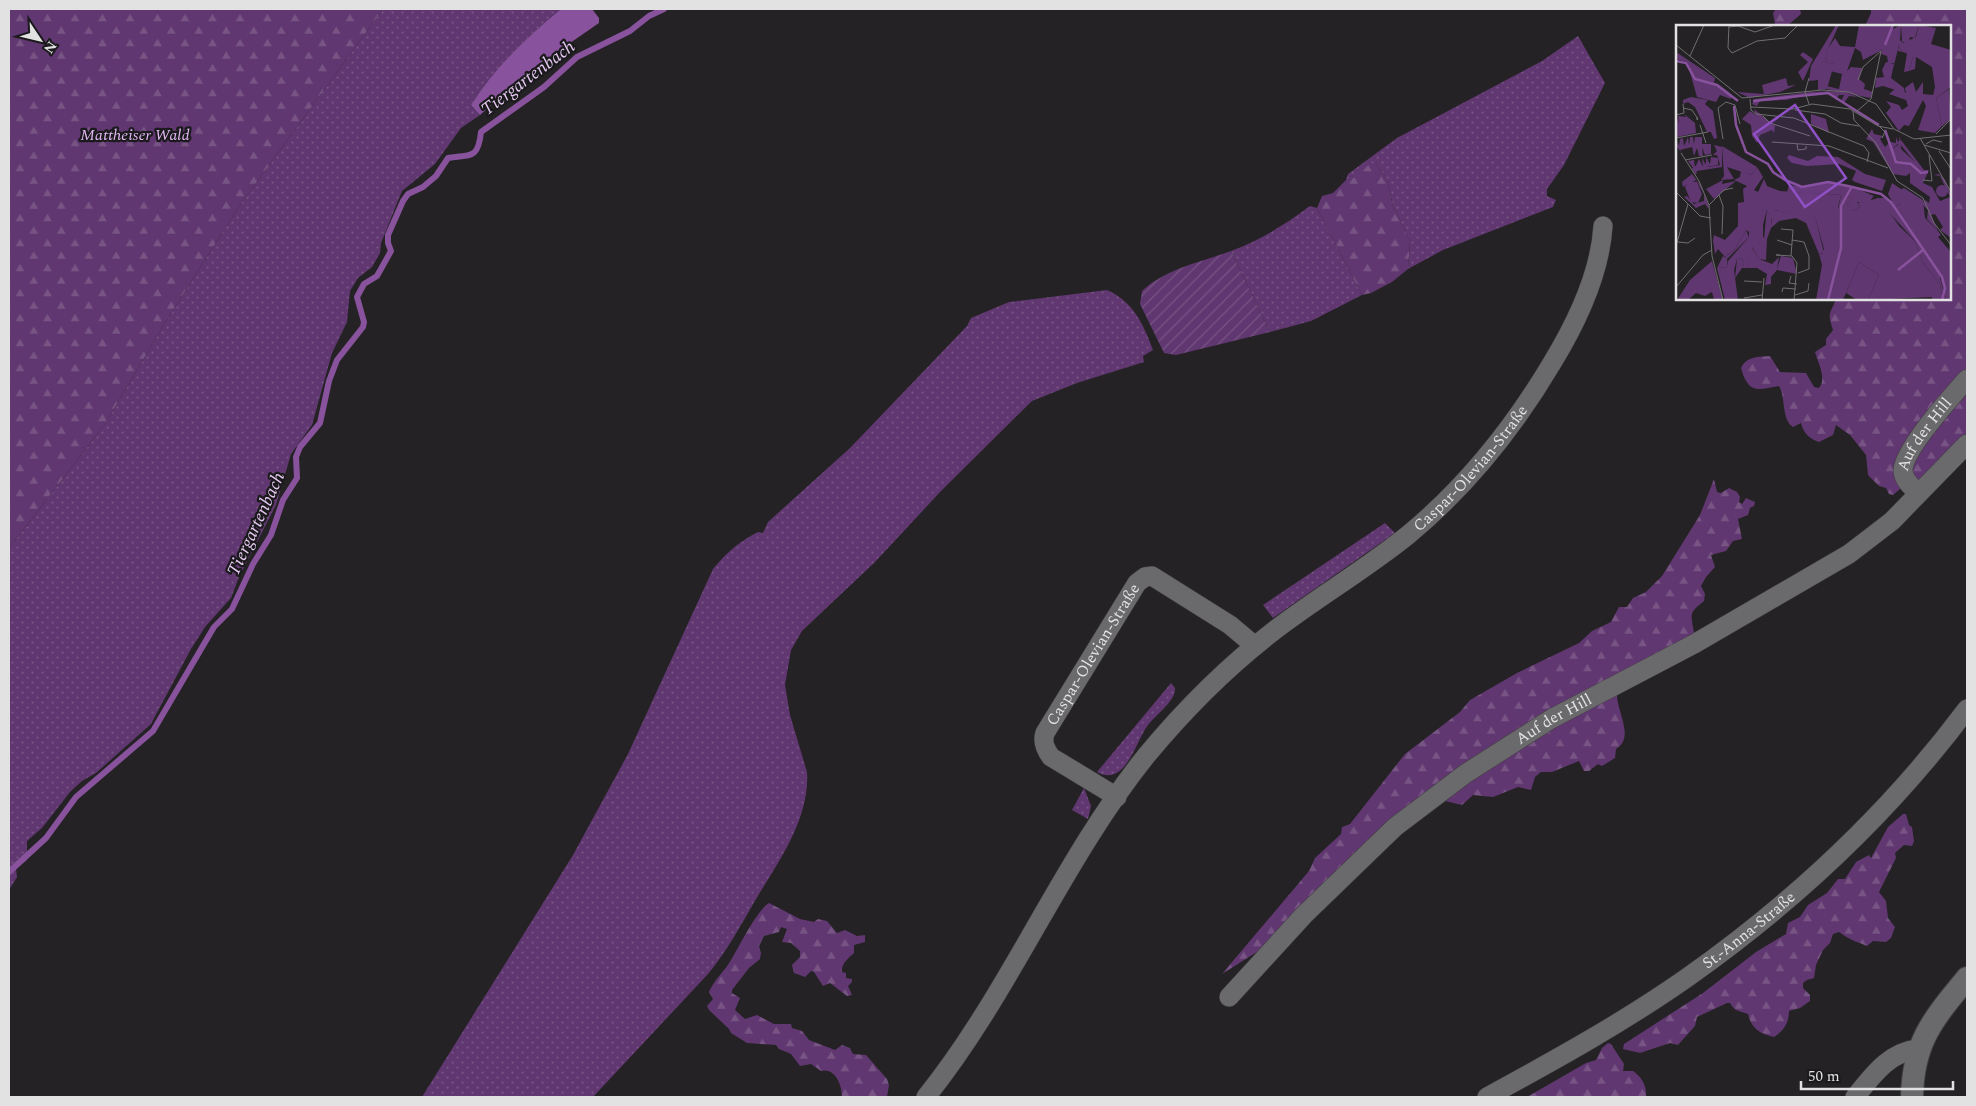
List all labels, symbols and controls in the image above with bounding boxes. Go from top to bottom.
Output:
north arrow [15,15,65,65]
inset map [1676,25,1951,300]
water label: Tiergartenbach [475,34,581,122]
text: N [38,36,62,58]
park label: Mattheiser Wald [80,123,190,147]
street label: Auf der Hill [1891,392,1958,474]
street label: Caspar-Olevian-Straße [1408,400,1534,538]
water label: Tiergartenbach [220,468,292,580]
street label: Caspar-Olevian-Straße [1040,579,1146,730]
street label: Auf der Hill [1511,688,1596,751]
street label: St.-Anna-Straße [1697,886,1801,975]
scale bar [1801,1058,1954,1090]
text: 50 m [1808,1065,1840,1088]

